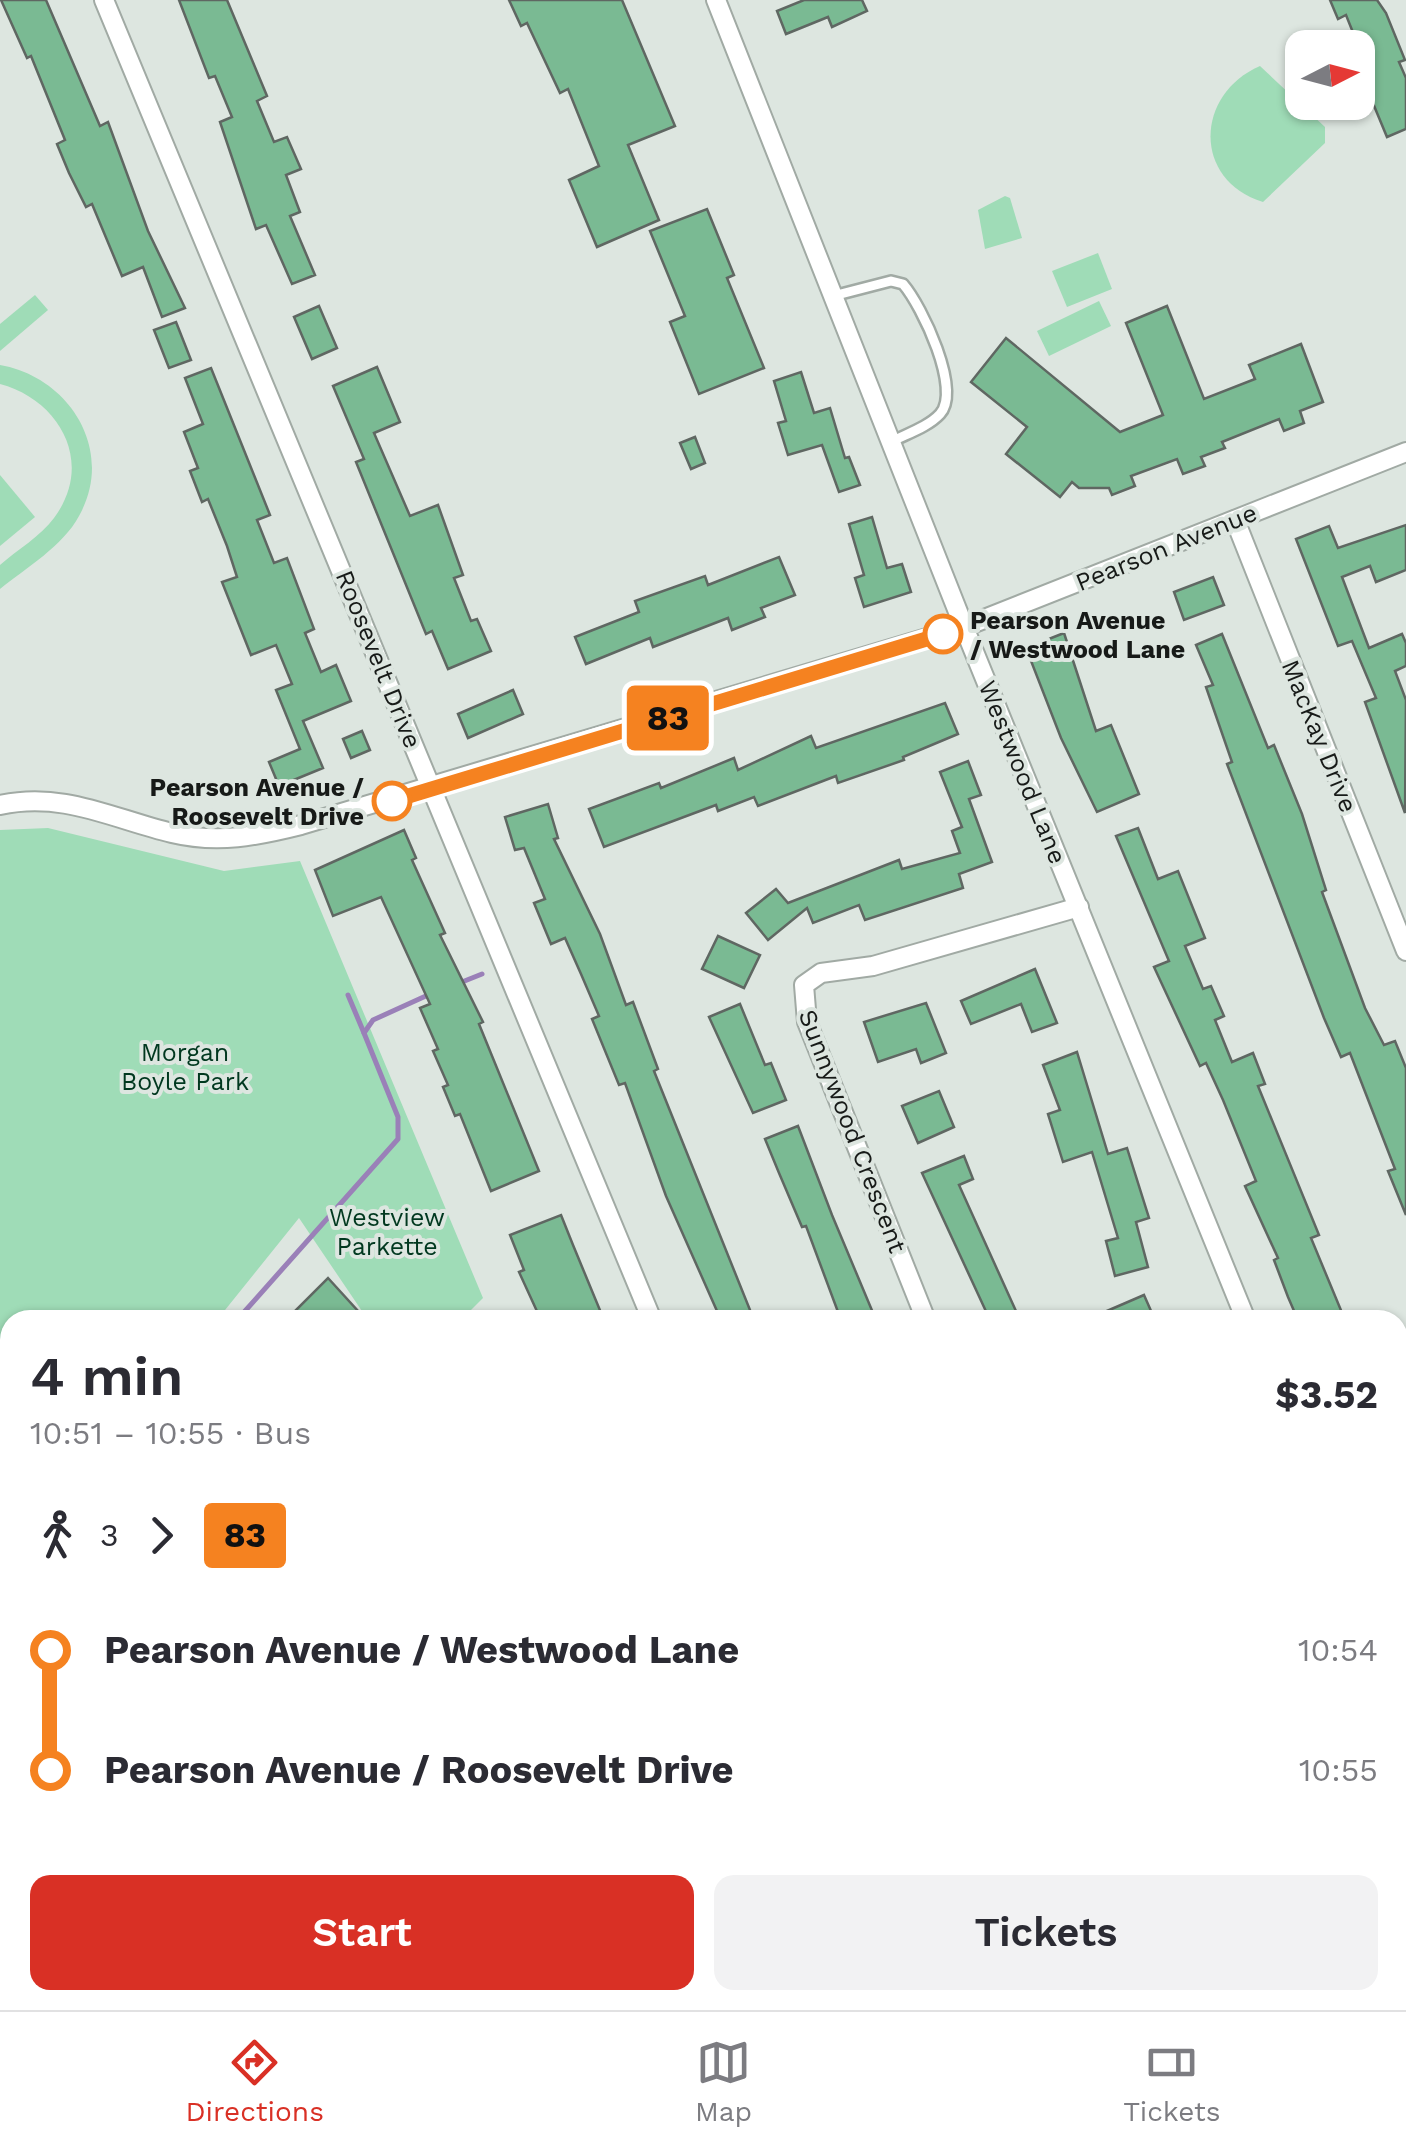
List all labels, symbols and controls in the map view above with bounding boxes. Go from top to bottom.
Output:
north arrow [1285,30,1375,120]
map controls [1285,30,1375,120]
street label: Pearson Avenue [1071,498,1261,597]
street label: Roosevelt Drive [330,566,427,752]
place label: Pearson Avenue / Westwood Lane [970,606,1185,664]
marker: Pearson Avenue / Westwood Lane [924,615,962,653]
street label: MacKay Drive [1276,656,1363,817]
street label: Westwood Lane [973,676,1072,868]
line badge: 83 [623,686,713,750]
text: 83 [647,697,689,739]
place label: Pearson Avenue / Roosevelt Drive [150,773,364,831]
marker: Pearson Avenue / Roosevelt Drive [373,782,411,820]
street label: Sunnywood Crescent [793,1005,913,1257]
park label: Morgan Boyle Park [121,1038,249,1096]
park label: Westview Parkette [329,1203,445,1261]
text: 4 min [30,1344,183,1408]
text: $3.52 [1275,1373,1378,1417]
text: 10:51 – 10:55 · Bus [30,1414,311,1452]
icon: walk [30,1508,85,1563]
icon: forward [134,1508,189,1563]
text: 83 [224,1514,266,1556]
text: 3 [100,1516,119,1554]
text: Pearson Avenue / Westwood Lane [104,1628,739,1672]
text: 10:54 [1298,1631,1378,1669]
text: Pearson Avenue / Roosevelt Drive [104,1748,734,1792]
text: 10:55 [1299,1751,1378,1789]
button: Start [30,1875,694,1990]
button: Tickets [714,1875,1378,1990]
tab: Directions [186,2035,324,2128]
tab: Map [695,2035,752,2128]
tab: Tickets [1123,2035,1220,2128]

